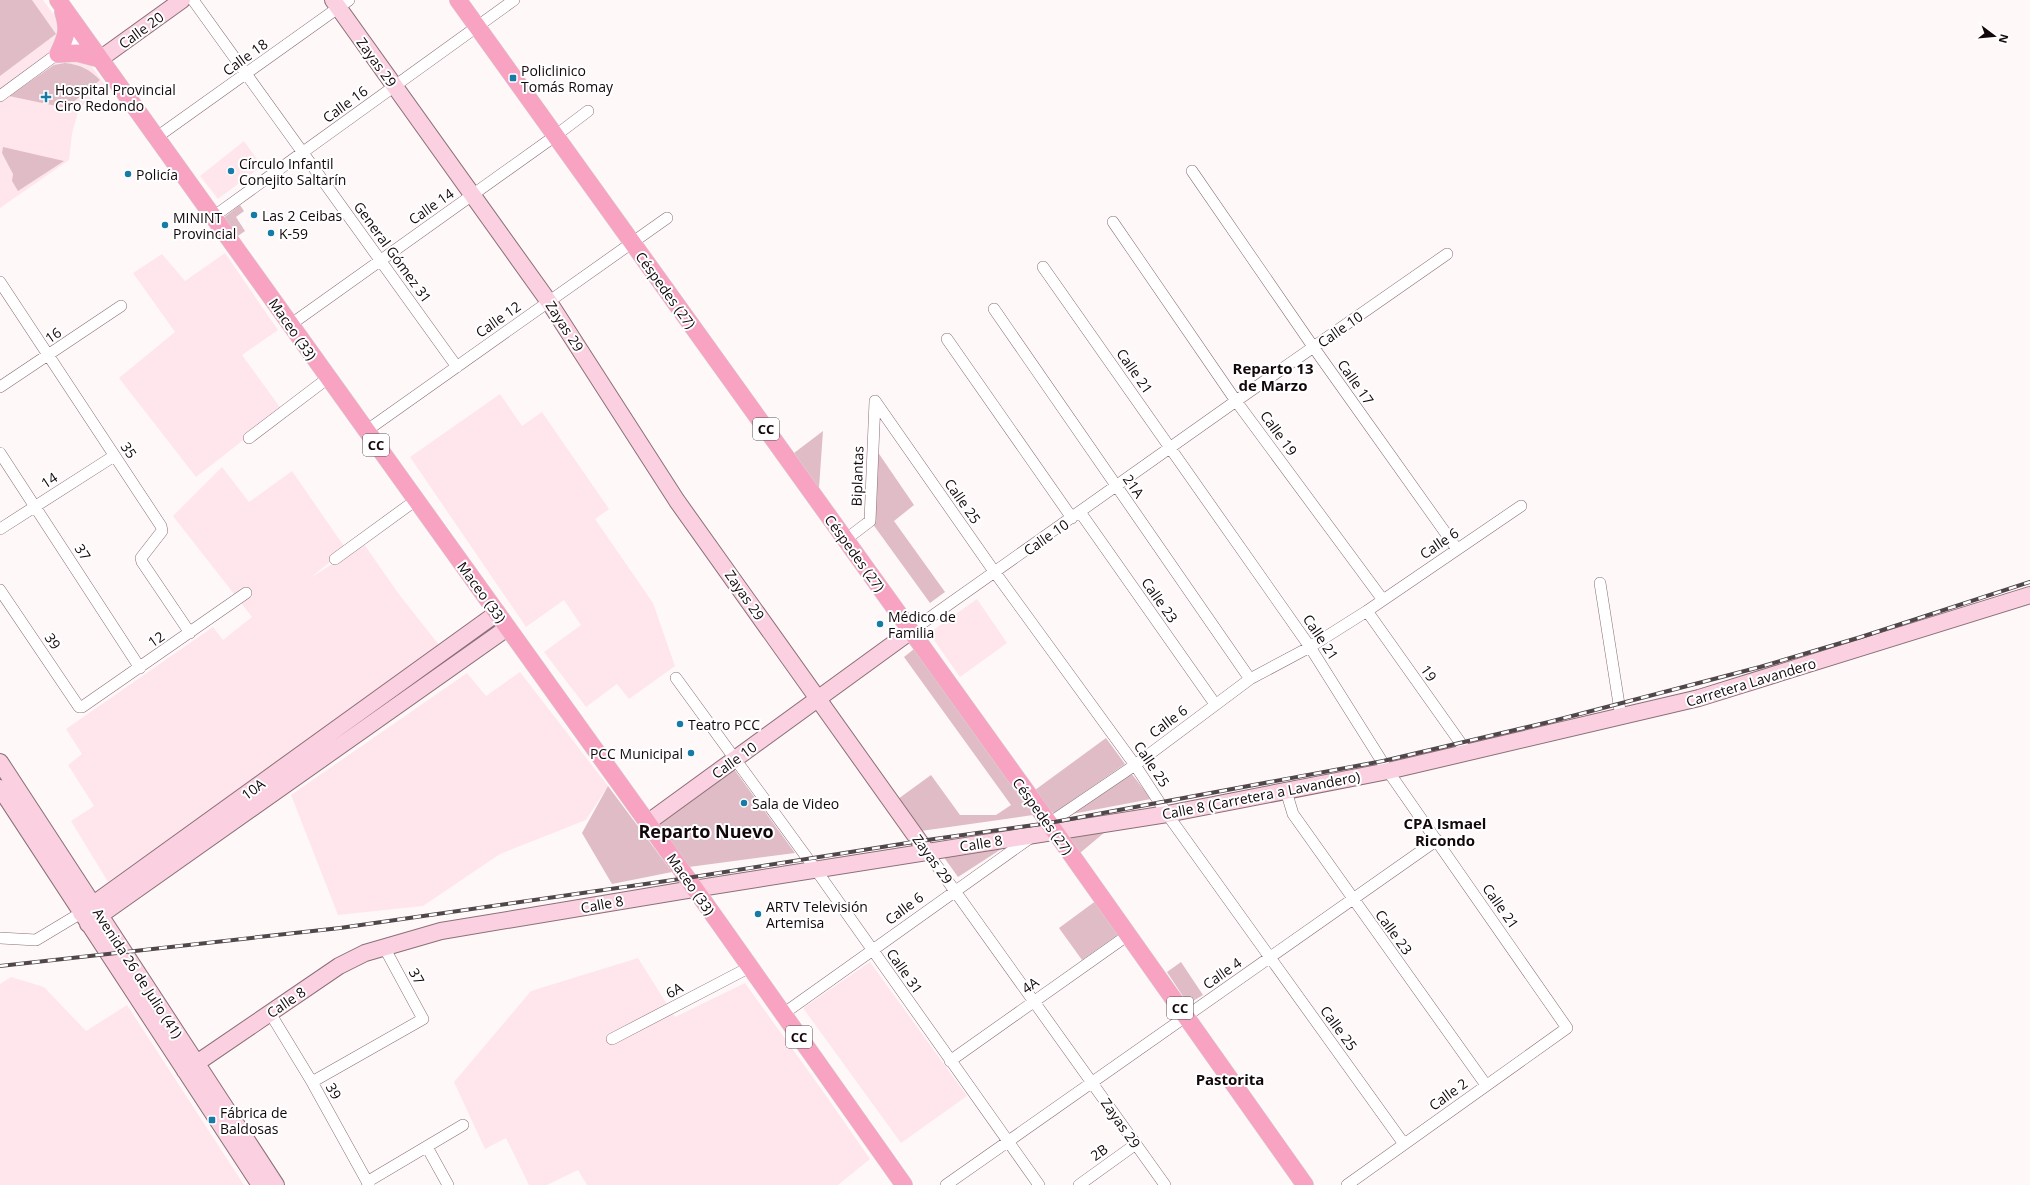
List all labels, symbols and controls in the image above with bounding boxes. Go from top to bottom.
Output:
street label: Calle 20 [115,7,167,53]
north arrow [1974,16,2014,56]
street label: Zayas 29 [353,33,401,91]
text: N [1996,33,2013,45]
street label: Calle 18 [219,34,271,80]
place label: Policlinico Tomás Romay [521,61,614,96]
marker: Policlinico Tomás Romay [508,73,518,83]
place label: Hospital Provincial Ciro Redondo [55,80,176,115]
street label: Calle 16 [319,81,371,127]
marker: Hospital Provincial Ciro Redondo [40,91,52,103]
place label: Círculo Infantil Conejito Saltarín [239,154,346,189]
place label: Policía [136,165,178,184]
marker: Círculo Infantil Conejito Saltarín [226,166,236,176]
marker: Policía [123,169,133,179]
street label: Calle 14 [405,184,457,228]
street label: General Gómez 31 [350,198,436,306]
place label: Las 2 Ceibas [262,206,343,225]
place label: MININT Provincial [173,208,236,243]
marker: Las 2 Ceibas [249,210,259,220]
marker: MININT Provincial [160,220,170,230]
place label: K-59 [279,224,308,243]
marker: K-59 [266,228,276,238]
street label: Céspedes (27) [632,248,700,332]
street label: Maceo (33) [265,294,321,364]
street label: Calle 12 [472,297,524,341]
street label: Zayas 29 [542,297,588,355]
street label: Calle 10 [1314,307,1366,351]
street label: 16 [41,323,65,347]
street label: Calle 21 [1113,345,1157,397]
street label: Calle 17 [1334,356,1378,408]
district label: Reparto 13 de Marzo [1233,358,1313,395]
street label: Calle 19 [1256,407,1302,459]
road number: CC [753,418,779,440]
road number: CC [363,434,389,456]
street label: 35 [117,438,141,462]
street label: Biplantas [846,445,868,507]
street label: 14 [37,468,61,492]
street label: 21A [1119,470,1149,502]
street label: Calle 25 [941,475,985,527]
street label: Céspedes (27) [821,511,889,595]
street label: Calle 10 [1020,515,1072,559]
street label: Calle 6 [1416,523,1462,563]
street label: 37 [71,540,95,564]
street label: Maceo (33) [453,558,511,626]
street label: Zayas 29 [721,566,769,624]
street label: Calle 23 [1138,574,1182,626]
place label: Médico de Familia [888,607,956,642]
street label: Calle 21 [1299,610,1343,664]
marker: Médico de Familia [875,619,885,629]
street label: 12 [144,627,168,651]
street label: 39 [41,629,65,653]
street label: Carretera Lavandero [1684,653,1818,711]
street label: 19 [1417,661,1441,685]
street label: Calle 6 [1145,700,1191,742]
place label: Teatro PCC [688,715,760,734]
marker: Teatro PCC [675,719,685,729]
street label: Calle 10 [708,737,760,783]
street label: Calle 25 [1130,737,1174,791]
place label: PCC Municipal [590,744,683,763]
marker: PCC Municipal [686,748,696,758]
street label: Calle 8 (Carretera a Lavandero) [1160,766,1362,824]
street label: 10A [237,774,269,804]
street label: Céspedes (27) [1009,774,1077,858]
place label: Sala de Video [752,794,839,813]
marker: Sala de Video [739,798,749,808]
district label: CPA Ismael Ricondo [1404,813,1486,850]
district label: Reparto Nuevo [638,819,774,843]
street label: Zayas 29 [909,830,957,888]
street label: Calle 8 [958,830,1004,856]
street label: Maceo (33) [663,849,719,919]
street label: Calle 21 [1479,880,1523,932]
street label: Calle 6 [881,887,927,929]
street label: Calle 8 [579,891,625,917]
place label: ARTV Televisión Artemisa [766,897,868,932]
street label: Avenida 26 de Julio (41) [89,904,187,1042]
street label: Calle 23 [1371,906,1417,958]
marker: ARTV Televisión Artemisa [753,909,763,919]
street label: Calle 31 [883,945,927,997]
street label: Calle 4 [1199,953,1245,993]
street label: 37 [405,964,429,988]
street label: 4A [1018,972,1042,998]
street label: 6A [662,978,686,1002]
street label: Calle 8 [263,982,309,1022]
road number: CC [1167,997,1193,1019]
street label: Calle 25 [1316,1002,1362,1054]
road number: CC [786,1026,812,1048]
district label: Pastorita [1196,1069,1264,1089]
street label: Calle 2 [1425,1074,1471,1114]
street label: 39 [322,1079,346,1103]
street label: Zayas 29 [1097,1094,1145,1152]
place label: Fábrica de Baldosas [220,1103,288,1138]
marker: Fábrica de Baldosas [207,1115,217,1125]
street label: 2B [1087,1139,1111,1165]

